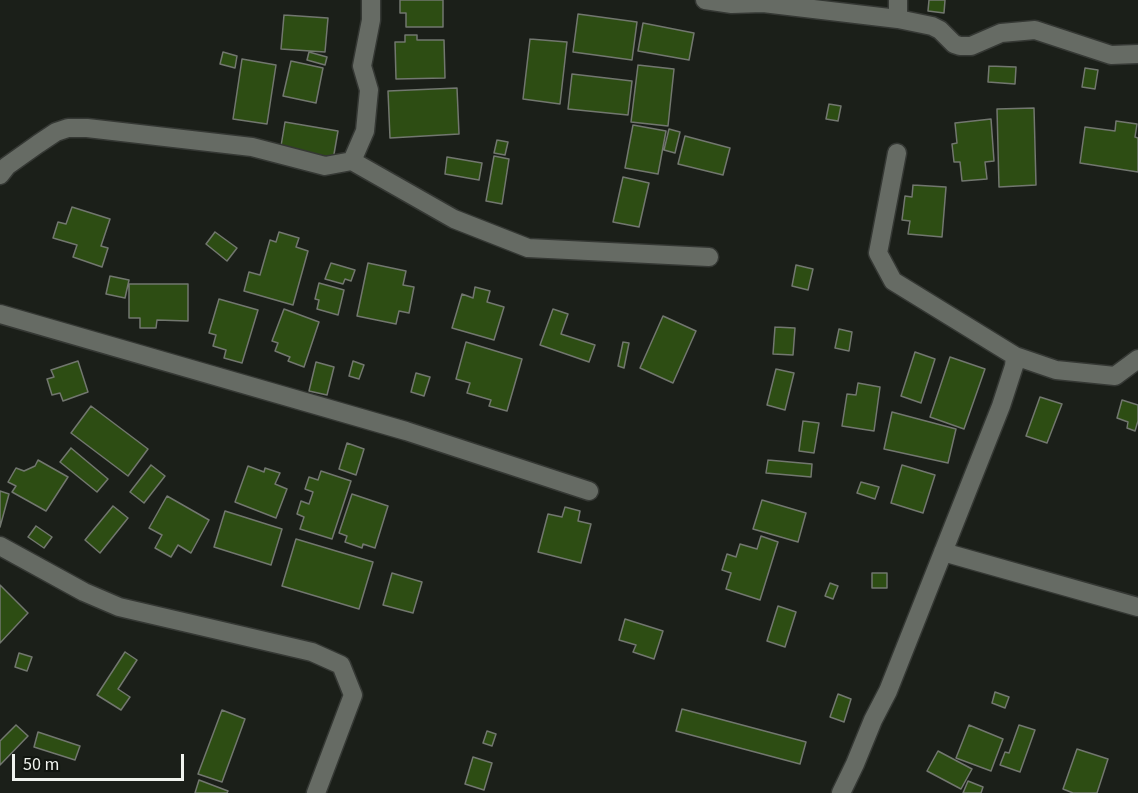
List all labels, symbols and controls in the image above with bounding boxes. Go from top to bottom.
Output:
scale bar [15,742,188,780]
text: 50 m [23,752,59,777]

